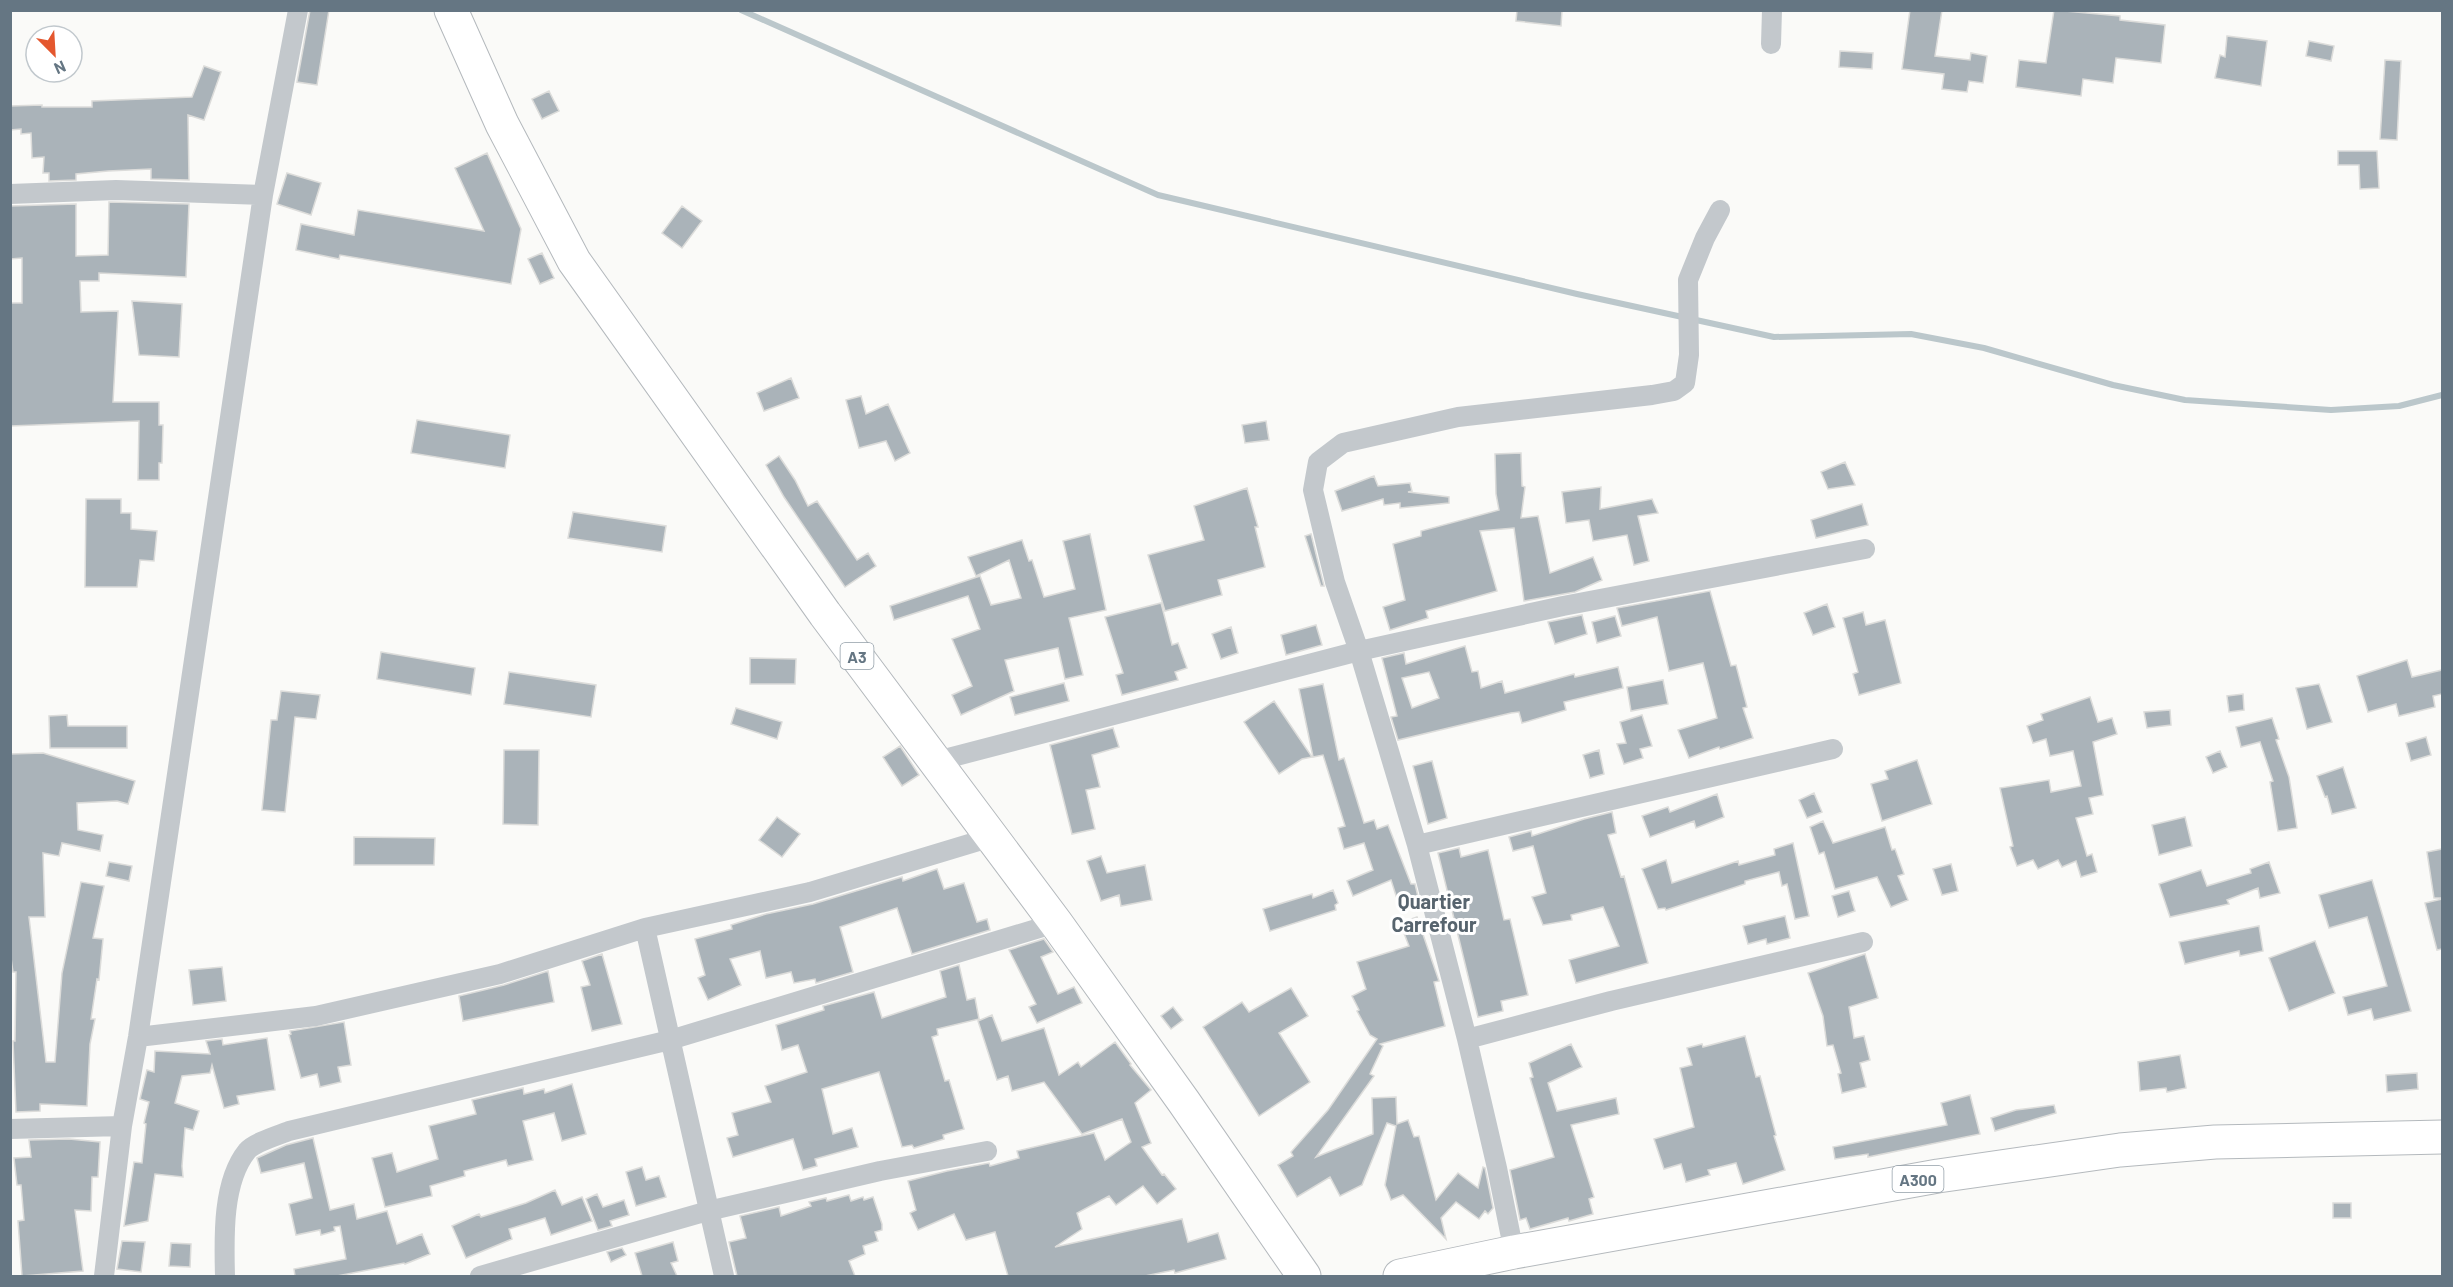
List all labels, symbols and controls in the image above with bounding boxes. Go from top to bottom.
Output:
north arrow [24,24,84,84]
text: N [52,57,69,79]
road number: A3 [840,643,874,669]
district label: Quartier Carrefour [1391,889,1477,936]
road number: A300 [1892,1166,1944,1192]

